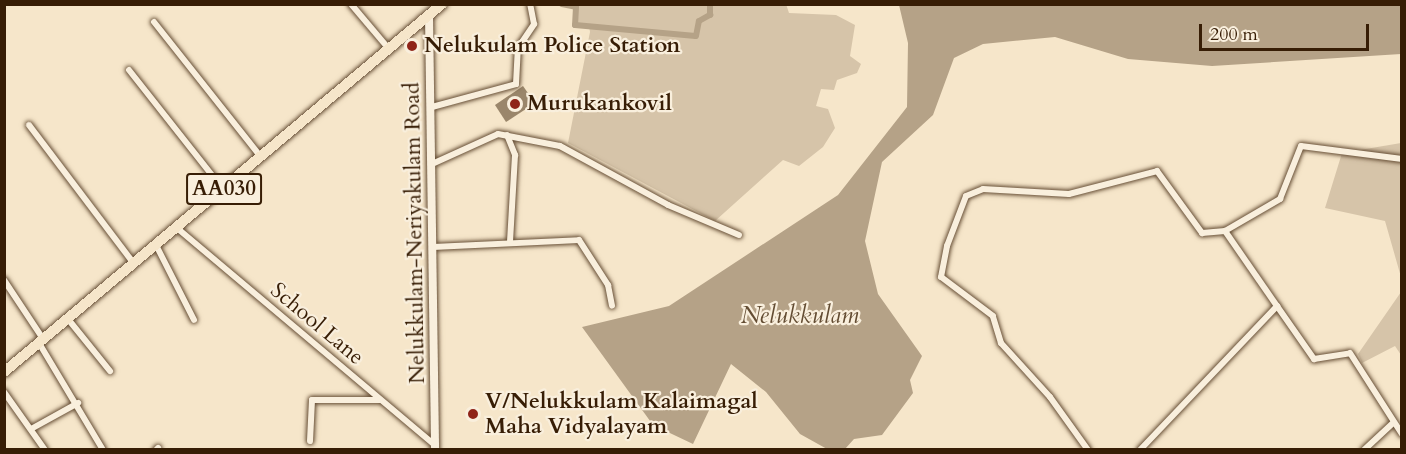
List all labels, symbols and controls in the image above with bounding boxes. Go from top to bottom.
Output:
scale bar [1202,12,1372,50]
text: 200 m [1210,22,1258,47]
place label: Nelukulam Police Station [424,33,680,59]
marker: Nelukulam Police Station [405,39,419,53]
street label: Nelukkulam-Neriyakulam Road [399,82,431,384]
place label: Murukankovil [527,91,672,117]
marker: Murukankovil [508,97,522,111]
road number: AA030 [185,171,263,207]
street label: School Lane [265,277,369,371]
water label: Nelukkulam [741,302,859,330]
place label: V/Nelukkulam Kalaimagal Maha Vidyalayam [485,388,758,440]
marker: V/Nelukkulam Kalaimagal Maha Vidyalayam [466,407,480,421]

